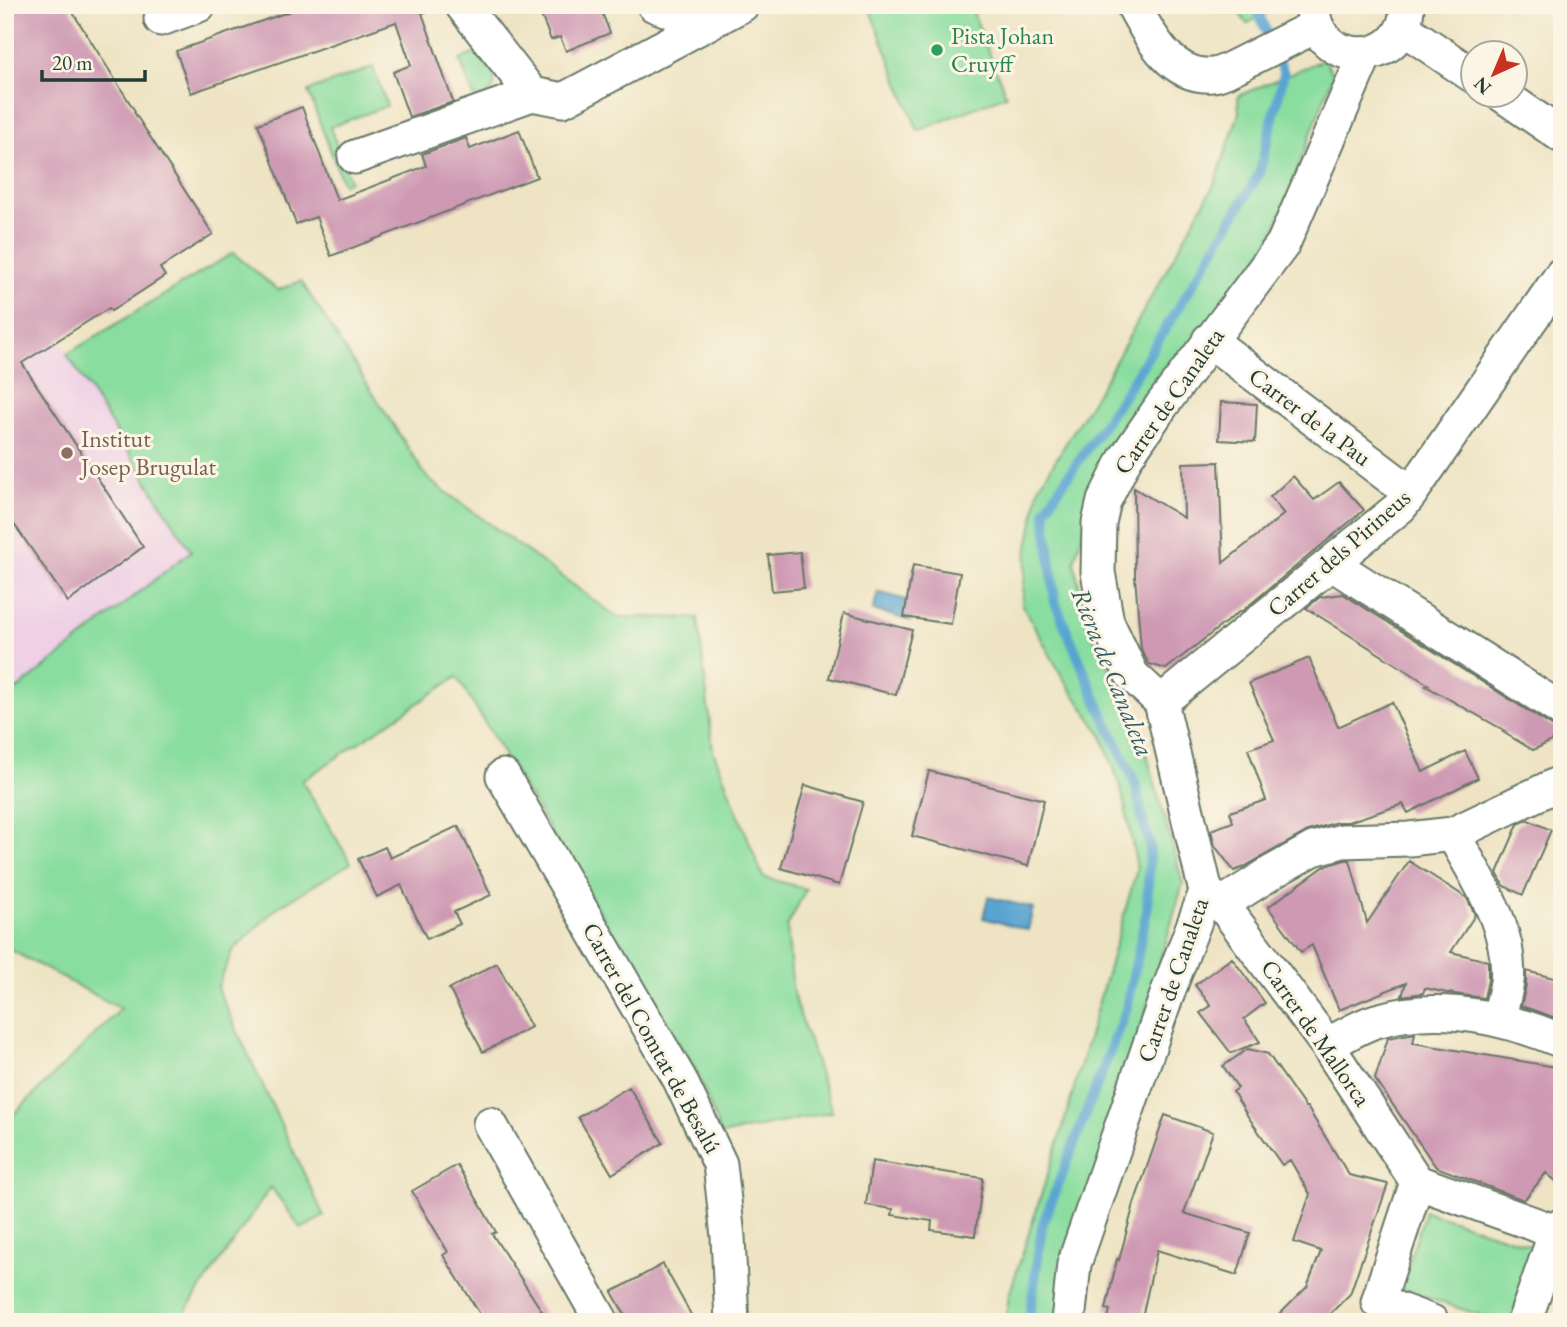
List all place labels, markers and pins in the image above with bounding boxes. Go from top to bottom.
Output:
place label: Pista Johan Cruyff [951,20,1054,79]
marker: Pista Johan Cruyff [929,42,945,58]
place label: Institut Josep Brugulat [79,423,217,482]
marker: Institut Josep Brugulat [59,445,75,461]

